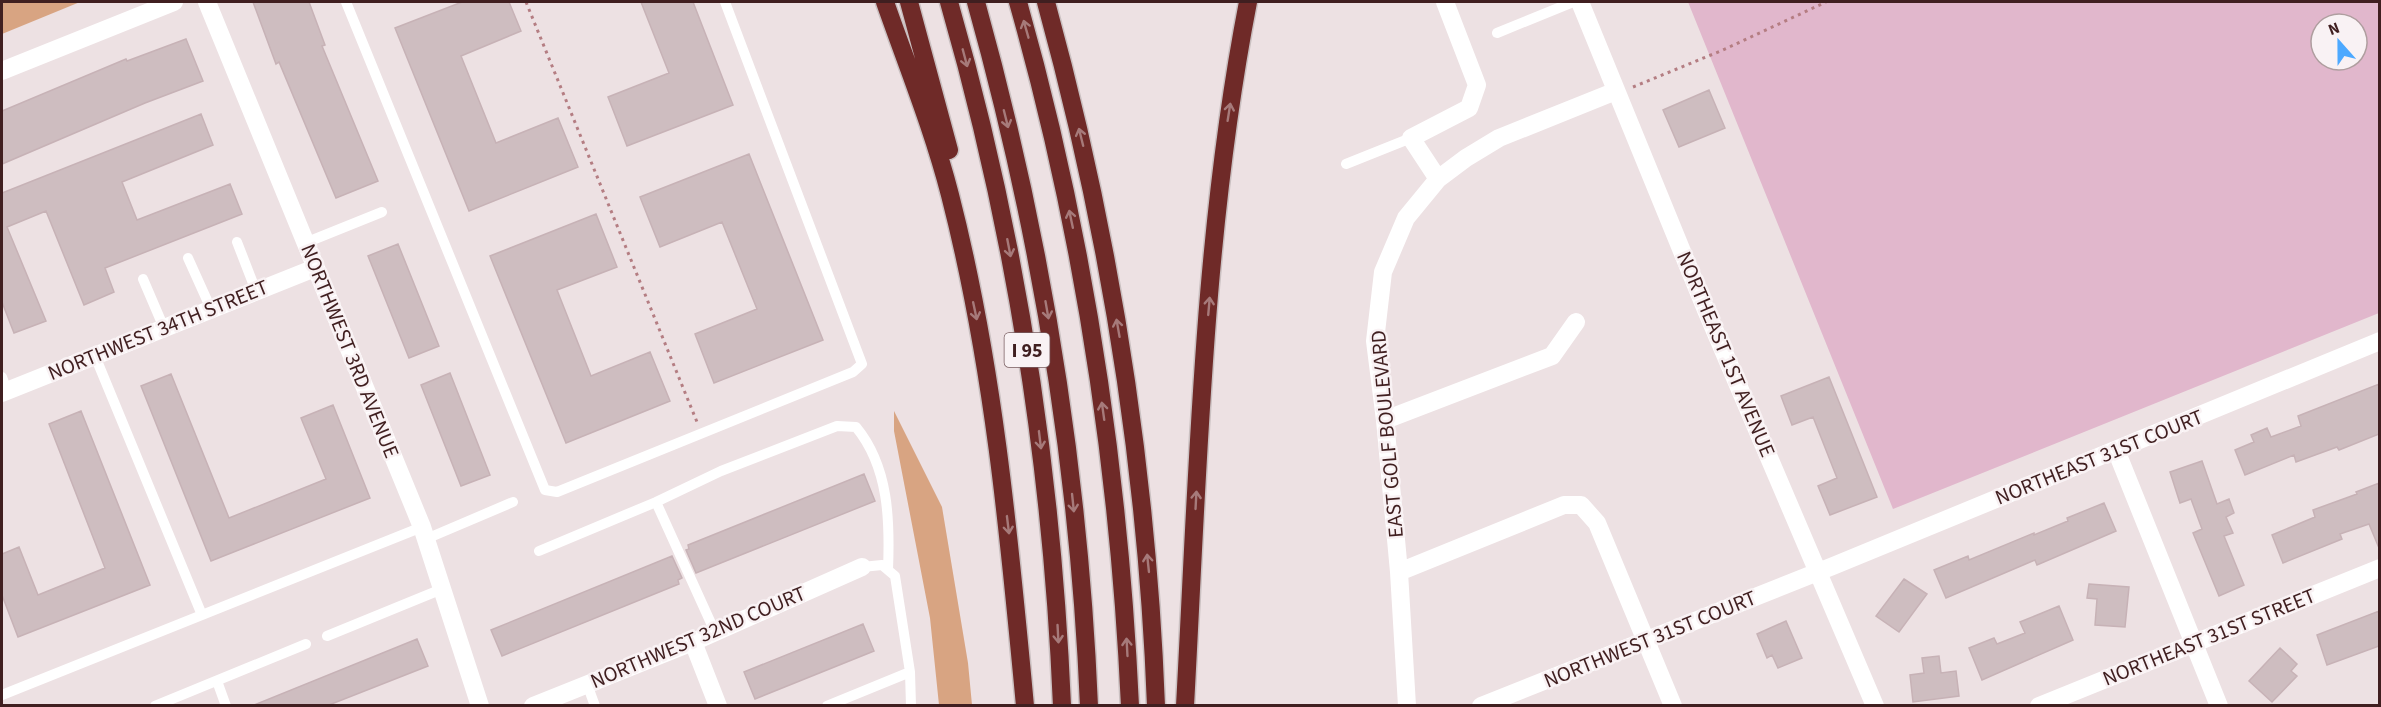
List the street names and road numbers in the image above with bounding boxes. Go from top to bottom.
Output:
street label: NORTHWEST 3RD AVENUE [293,239,407,463]
street label: NORTHEAST 1ST AVENUE [1669,247,1783,461]
street label: NORTHWEST 34TH STREET [43,272,273,388]
street label: EAST GOLF BOULEVARD [1363,329,1411,539]
road number: I 95 [1004,333,1050,367]
street label: NORTHEAST 31ST COURT [1991,402,2207,512]
street label: NORTHWEST 32ND COURT [586,578,810,696]
street label: NORTHEAST 31ST STREET [2098,581,2320,693]
street label: NORTHWEST 31ST COURT [1539,583,1761,695]

